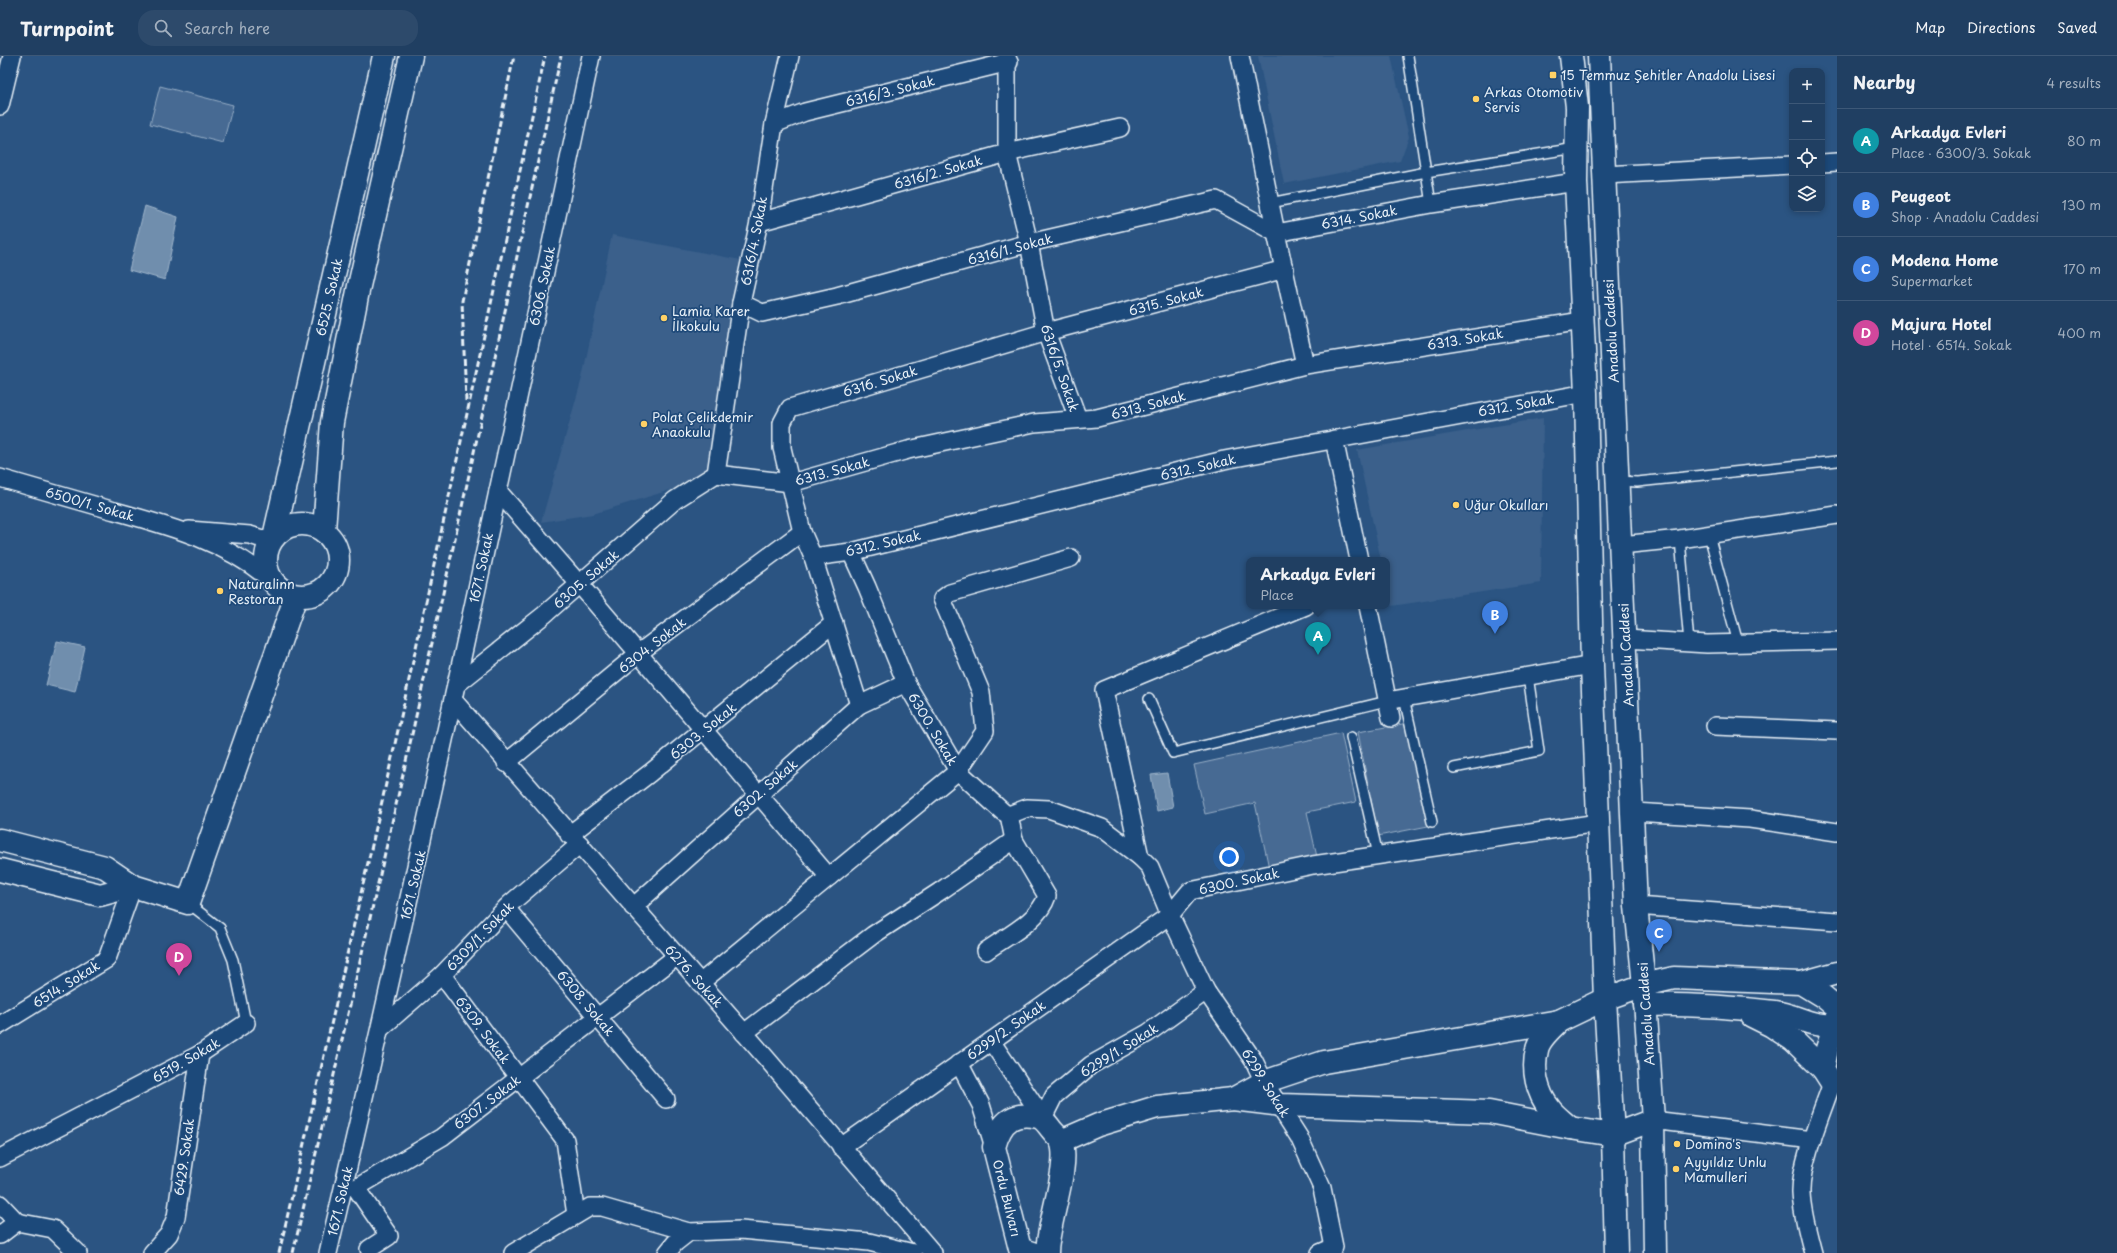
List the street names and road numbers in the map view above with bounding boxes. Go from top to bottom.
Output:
street label: 6316/3. Sokak [843,70,937,111]
street label: 6316/2. Sokak [892,150,985,193]
street label: 6316/4. Sokak [736,194,772,287]
street label: 6314. Sokak [1319,200,1399,233]
street label: 6316/1. Sokak [965,228,1055,269]
street label: 6306. Sokak [524,244,559,327]
street label: 6525. Sokak [310,256,347,338]
street label: Anadolu Caddesi [1598,279,1623,383]
street label: 6315. Sokak [1126,281,1206,320]
street label: 6316/5. Sokak [1037,322,1084,415]
street label: 6313. Sokak [1425,323,1505,354]
street label: 6316. Sokak [840,360,920,401]
street label: 6313. Sokak [1108,385,1188,424]
street label: 6312. Sokak [1477,388,1556,421]
street label: 6312. Sokak [1158,449,1238,484]
street label: 6313. Sokak [792,451,872,490]
street label: 6500/1. Sokak [43,482,137,525]
street label: 6312. Sokak [843,525,923,560]
street label: 1671. Sokak [464,531,497,605]
street label: 6305. Sokak [549,544,623,612]
street label: Anadolu Caddesi [1613,603,1638,707]
street label: 6304. Sokak [614,612,690,677]
street label: 6300. Sokak [904,689,963,769]
street label: 6303. Sokak [665,697,741,763]
street label: 6302. Sokak [728,754,802,821]
street label: 1671. Sokak [395,848,430,922]
street label: 6300. Sokak [1197,863,1281,898]
street label: 6309/1. Sokak [441,896,518,975]
street label: 6276. Sokak [661,940,728,1012]
street label: 6514. Sokak [28,955,104,1012]
street label: Anadolu Caddesi [1632,962,1659,1066]
street label: 6308. Sokak [553,966,620,1040]
street label: 6309. Sokak [452,992,515,1068]
street label: 6299/2. Sokak [962,995,1049,1064]
street label: 6299/1. Sokak [1076,1018,1162,1081]
street label: 6519. Sokak [148,1032,224,1087]
street label: 6299. Sokak [1238,1045,1295,1121]
street label: 6307. Sokak [449,1070,525,1133]
street label: 6429. Sokak [169,1116,198,1197]
street label: Ordu Bulvarı [989,1157,1026,1238]
street label: 1671. Sokak [322,1164,357,1238]

